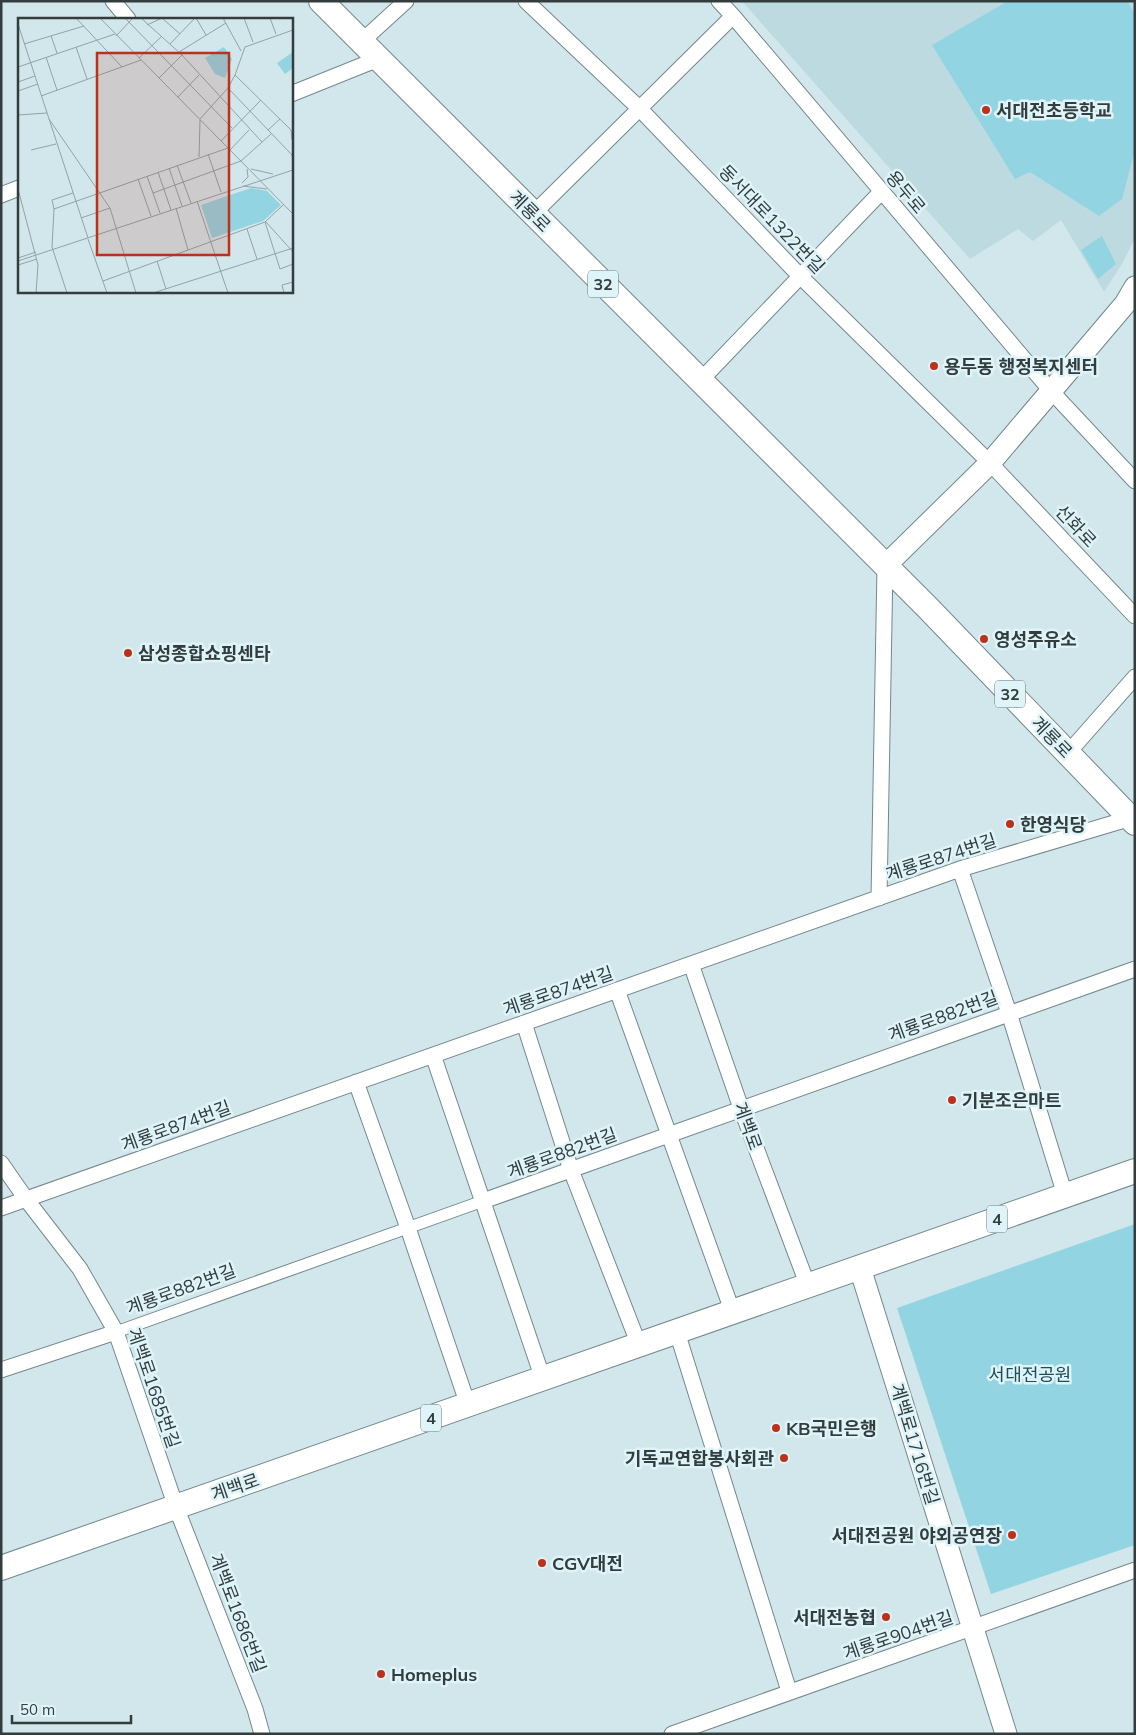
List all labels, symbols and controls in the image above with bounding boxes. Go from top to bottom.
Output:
inset map [18,18,292,292]
place label: 서대전초등학교 [996,99,1112,122]
marker: 서대전초등학교 [980,104,992,116]
street label: 동서대로1322번길 [714,160,830,278]
street label: 용두로 [881,166,931,218]
street label: 계룡로 [504,185,556,237]
road number: 32 [588,270,618,298]
place label: 용두동 행정복지센터 [944,355,1098,378]
marker: 용두동 행정복지센터 [928,360,940,372]
street label: 선화로 [1051,500,1101,552]
place label: 영성주유소 [994,628,1077,651]
marker: 영성주유소 [978,633,990,645]
place label: 삼성종합쇼핑센타 [138,642,271,665]
marker: 삼성종합쇼핑센타 [122,647,134,659]
road number: 32 [995,681,1025,708]
street label: 계룡로 [1026,711,1078,763]
place label: 한영식당 [1020,813,1086,836]
marker: 한영식당 [1004,818,1016,830]
street label: 계룡로874번길 [883,828,999,886]
street label: 계룡로874번길 [500,961,616,1021]
street label: 계룡로882번길 [885,985,1001,1047]
place label: 기분조은마트 [962,1089,1061,1112]
marker: 기분조은마트 [946,1094,958,1106]
street label: 계룡로874번길 [118,1095,234,1157]
street label: 계백로 [729,1099,767,1153]
street label: 계룡로882번길 [504,1122,620,1184]
road number: 4 [987,1206,1007,1232]
street label: 계룡로882번길 [123,1258,239,1320]
street label: 계백로1685번길 [123,1325,185,1451]
park label: 서대전공원 [989,1363,1071,1386]
street label: 계백로1716번길 [886,1380,944,1508]
road number: 4 [421,1405,441,1432]
place label: KB국민은행 [786,1417,877,1440]
marker: KB국민은행 [770,1422,782,1434]
place label: 기독교연합봉사회관 [625,1447,774,1470]
marker: 기독교연합봉사회관 [778,1452,790,1464]
street label: 계백로 [208,1468,262,1506]
place label: 서대전공원 야외공연장 [831,1524,1002,1547]
marker: 서대전공원 야외공연장 [1006,1529,1018,1541]
street label: 계백로1686번길 [205,1550,271,1676]
place label: CGV대전 [552,1552,623,1575]
marker: CGV대전 [536,1557,548,1569]
street label: 계룡로904번길 [840,1605,956,1665]
place label: 서대전농협 [793,1606,876,1629]
marker: 서대전농협 [880,1611,892,1623]
place label: Homeplus [391,1663,477,1686]
marker: Homeplus [375,1668,387,1680]
scale bar [12,1692,131,1724]
text: 50 m [20,1700,55,1719]

